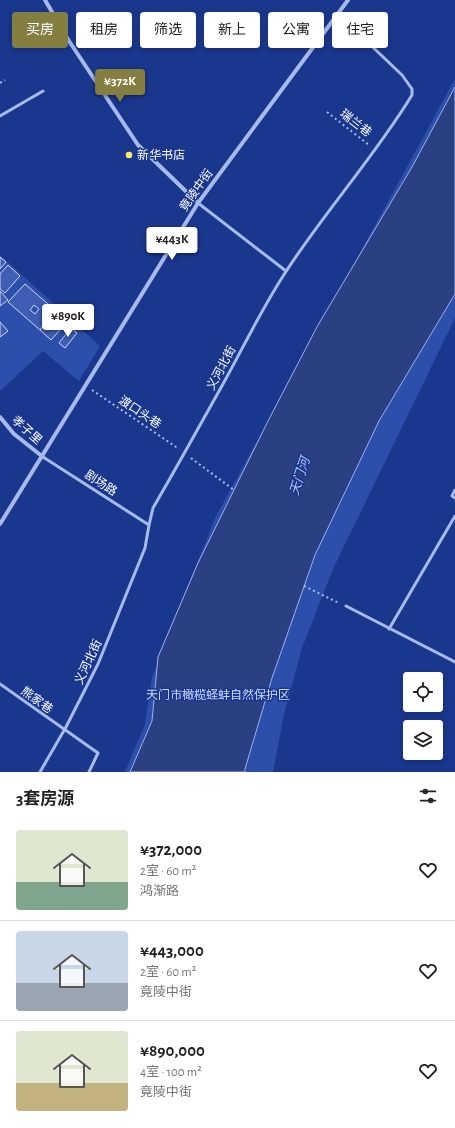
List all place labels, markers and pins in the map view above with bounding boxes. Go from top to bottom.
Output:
pin: ¥372K [92,69,148,103]
place label: 新华书店 [137,148,185,161]
marker: 新华书店 [124,150,134,160]
pin: ¥443K [144,227,200,261]
pin: ¥890K [40,304,96,338]

